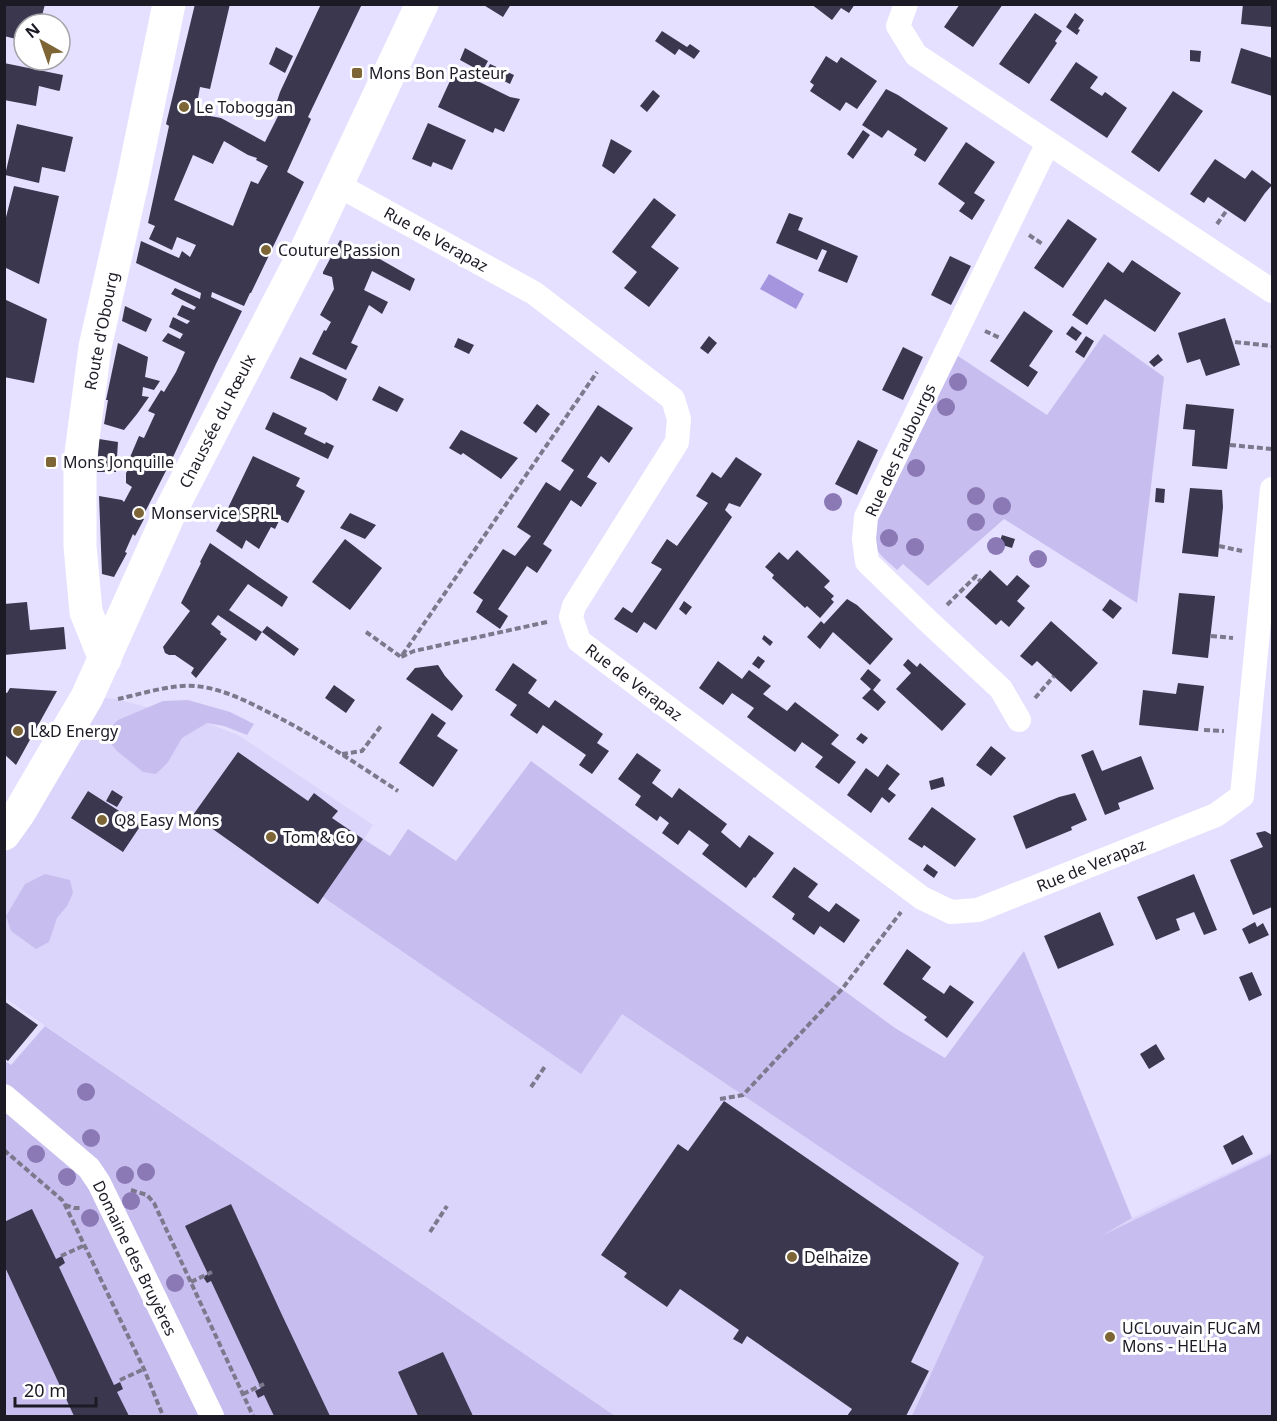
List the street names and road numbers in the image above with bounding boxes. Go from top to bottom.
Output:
street label: Rue de Verapaz [380,201,492,277]
street label: Route d'Obourg [79,270,123,392]
street label: Chaussée du Rœulx [174,350,261,492]
street label: Rue des Faubourgs [860,380,940,520]
street label: Rue de Verapaz [581,638,687,726]
street label: Rue de Verapaz [1033,833,1149,897]
street label: Domaine des Bruyères [88,1177,182,1339]

